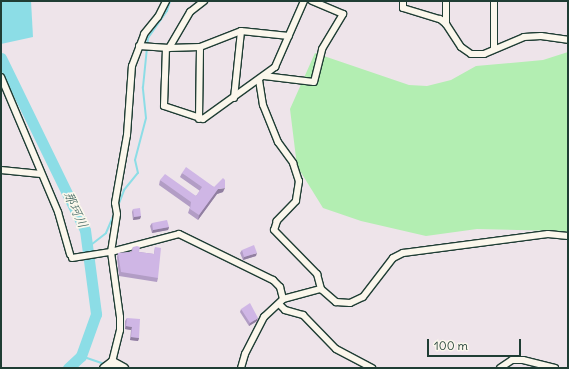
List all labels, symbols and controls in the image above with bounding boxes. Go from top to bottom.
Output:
water label: 那珂川 [60,189,90,231]
scale bar [429,331,523,357]
text: 100 m [434,338,468,353]

